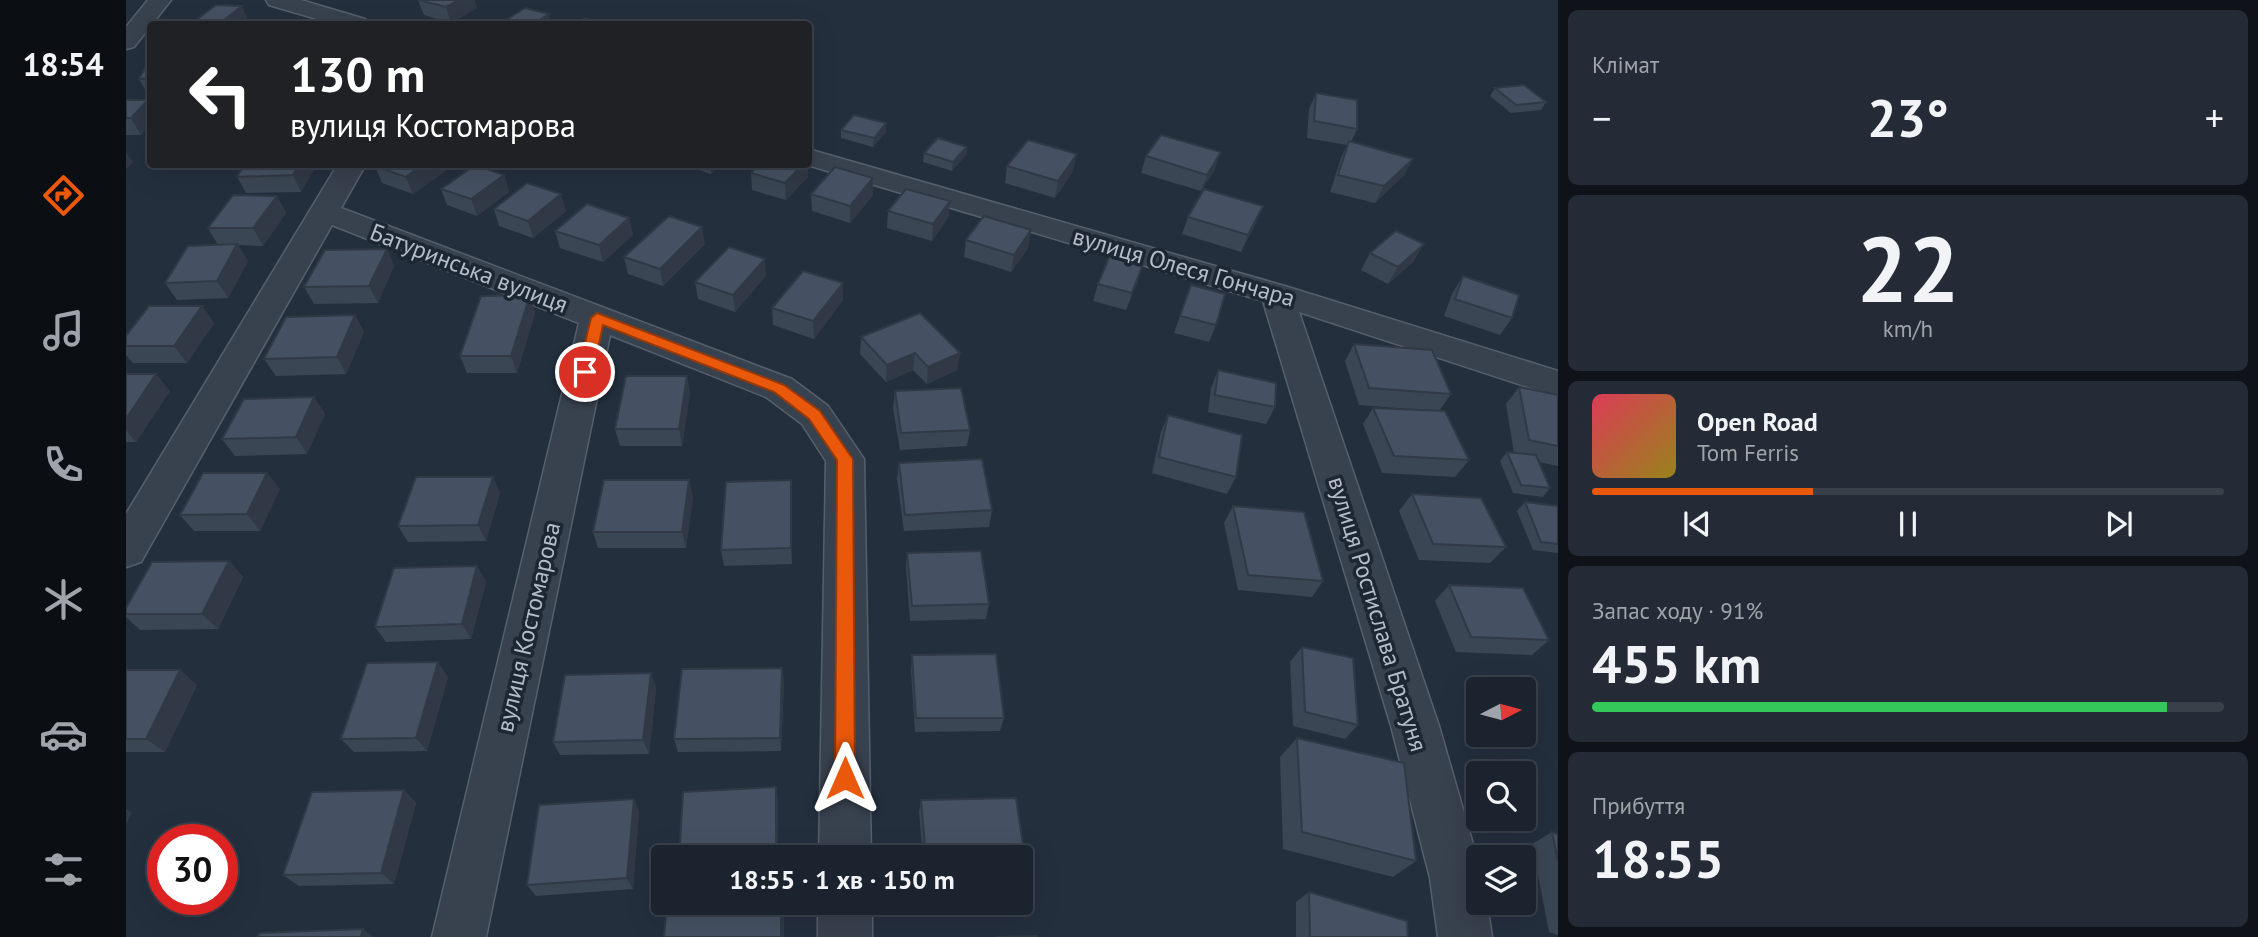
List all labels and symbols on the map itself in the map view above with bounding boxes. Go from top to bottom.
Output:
street label: Батуринська вулиця [366,216,572,320]
street label: вулиця Олеся Гончара [1069,220,1299,314]
pin [555,342,615,402]
street label: вулиця Ростислава Братуня [1321,473,1435,755]
street label: вулиця Костомарова [489,519,567,735]
north arrow [1466,677,1536,747]
position arrow [808,741,882,815]
speed limit sign: 30 [147,824,238,915]

